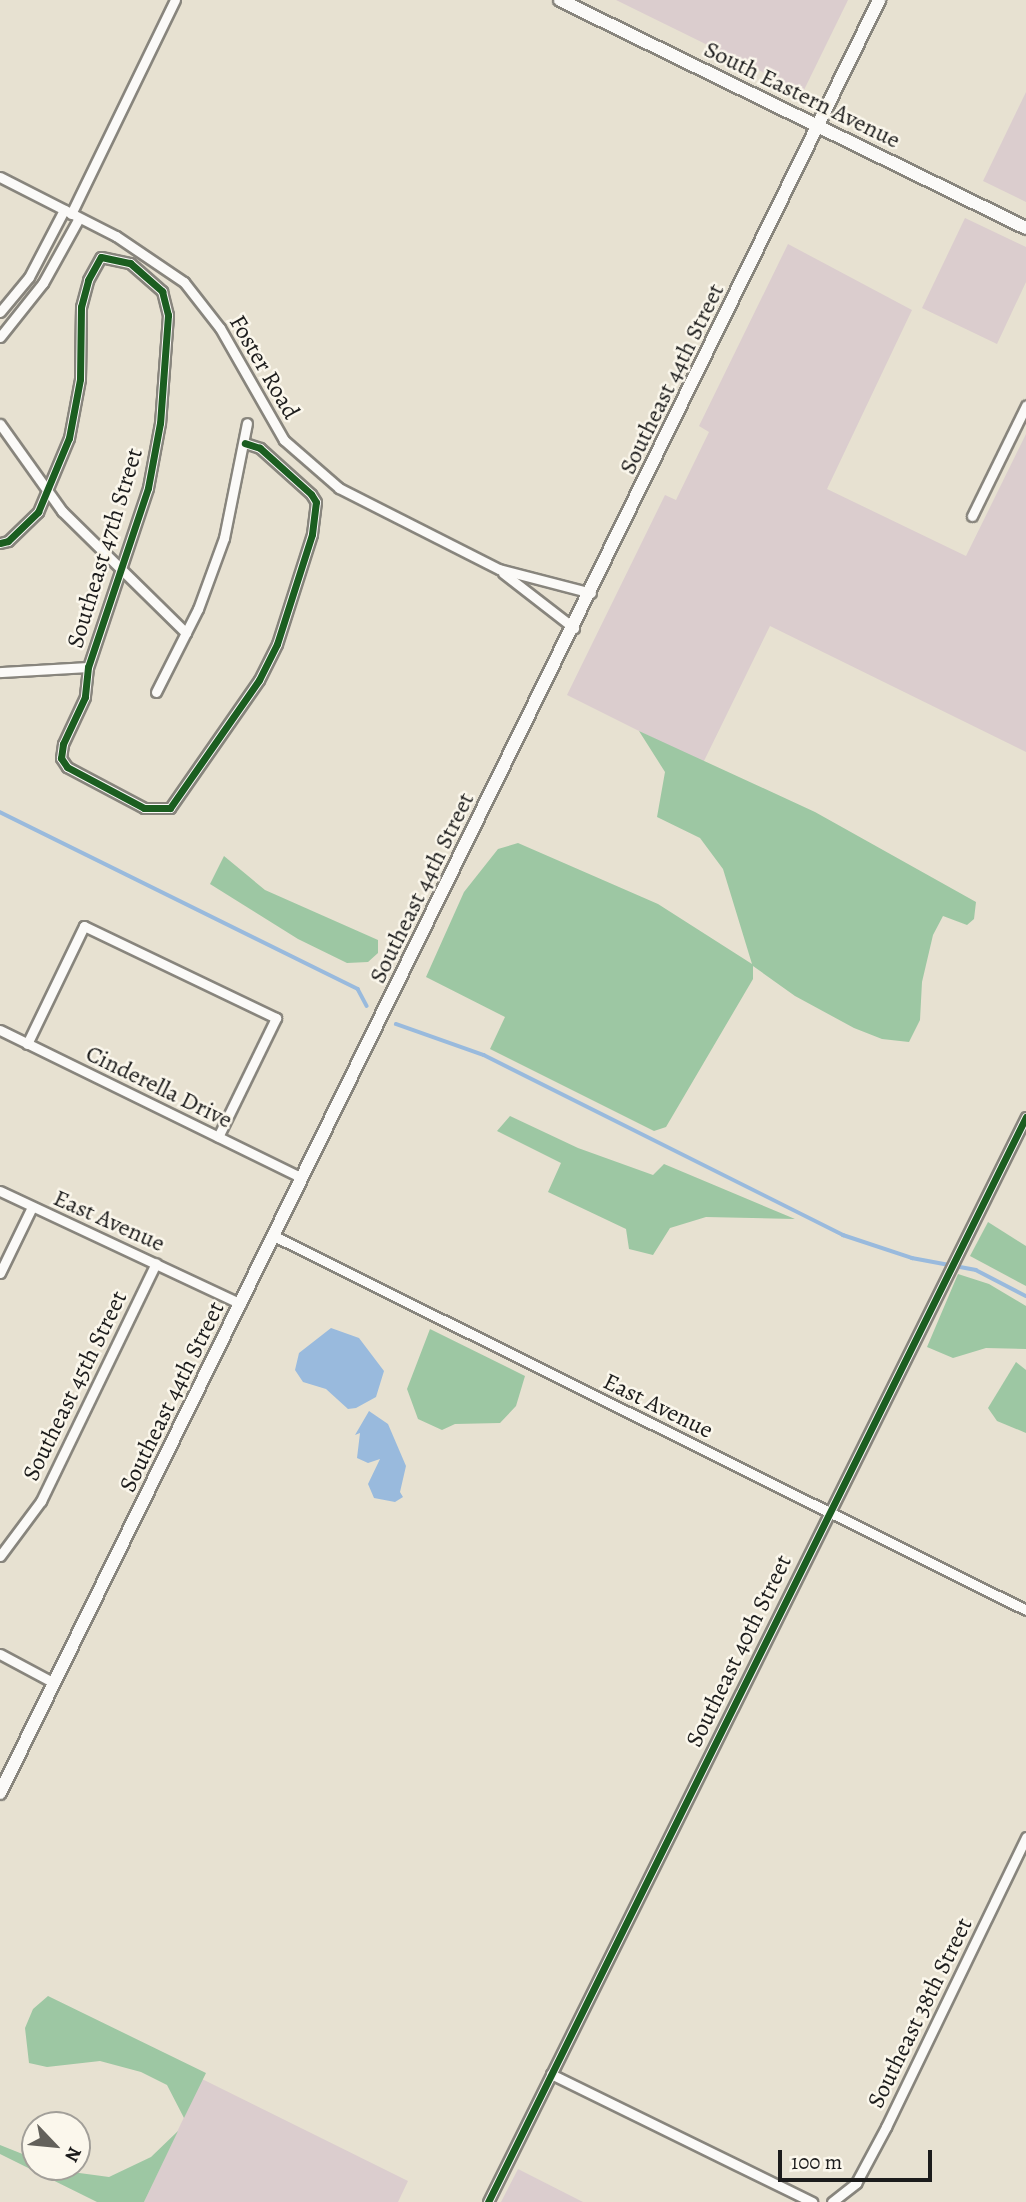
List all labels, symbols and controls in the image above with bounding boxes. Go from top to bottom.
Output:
street label: South Eastern Avenue [699,35,905,155]
street label: Southeast 44th Street [613,279,731,479]
street label: Foster Road [223,310,305,424]
street label: Southeast 47th Street [61,445,149,651]
street label: Southeast 44th Street [363,788,481,988]
street label: Cinderella Drive [81,1039,237,1135]
street label: East Avenue [49,1184,169,1258]
street label: Southeast 45th Street [16,1286,134,1486]
street label: Southeast 44th Street [113,1297,231,1497]
street label: East Avenue [598,1367,718,1445]
street label: Southeast 40th Street [680,1550,798,1752]
street label: Southeast 38th Street [861,1913,979,2113]
north arrow [21,2111,91,2181]
scale bar [781,2136,935,2180]
text: N [58,2142,88,2166]
text: 100 m [791,2148,842,2176]

